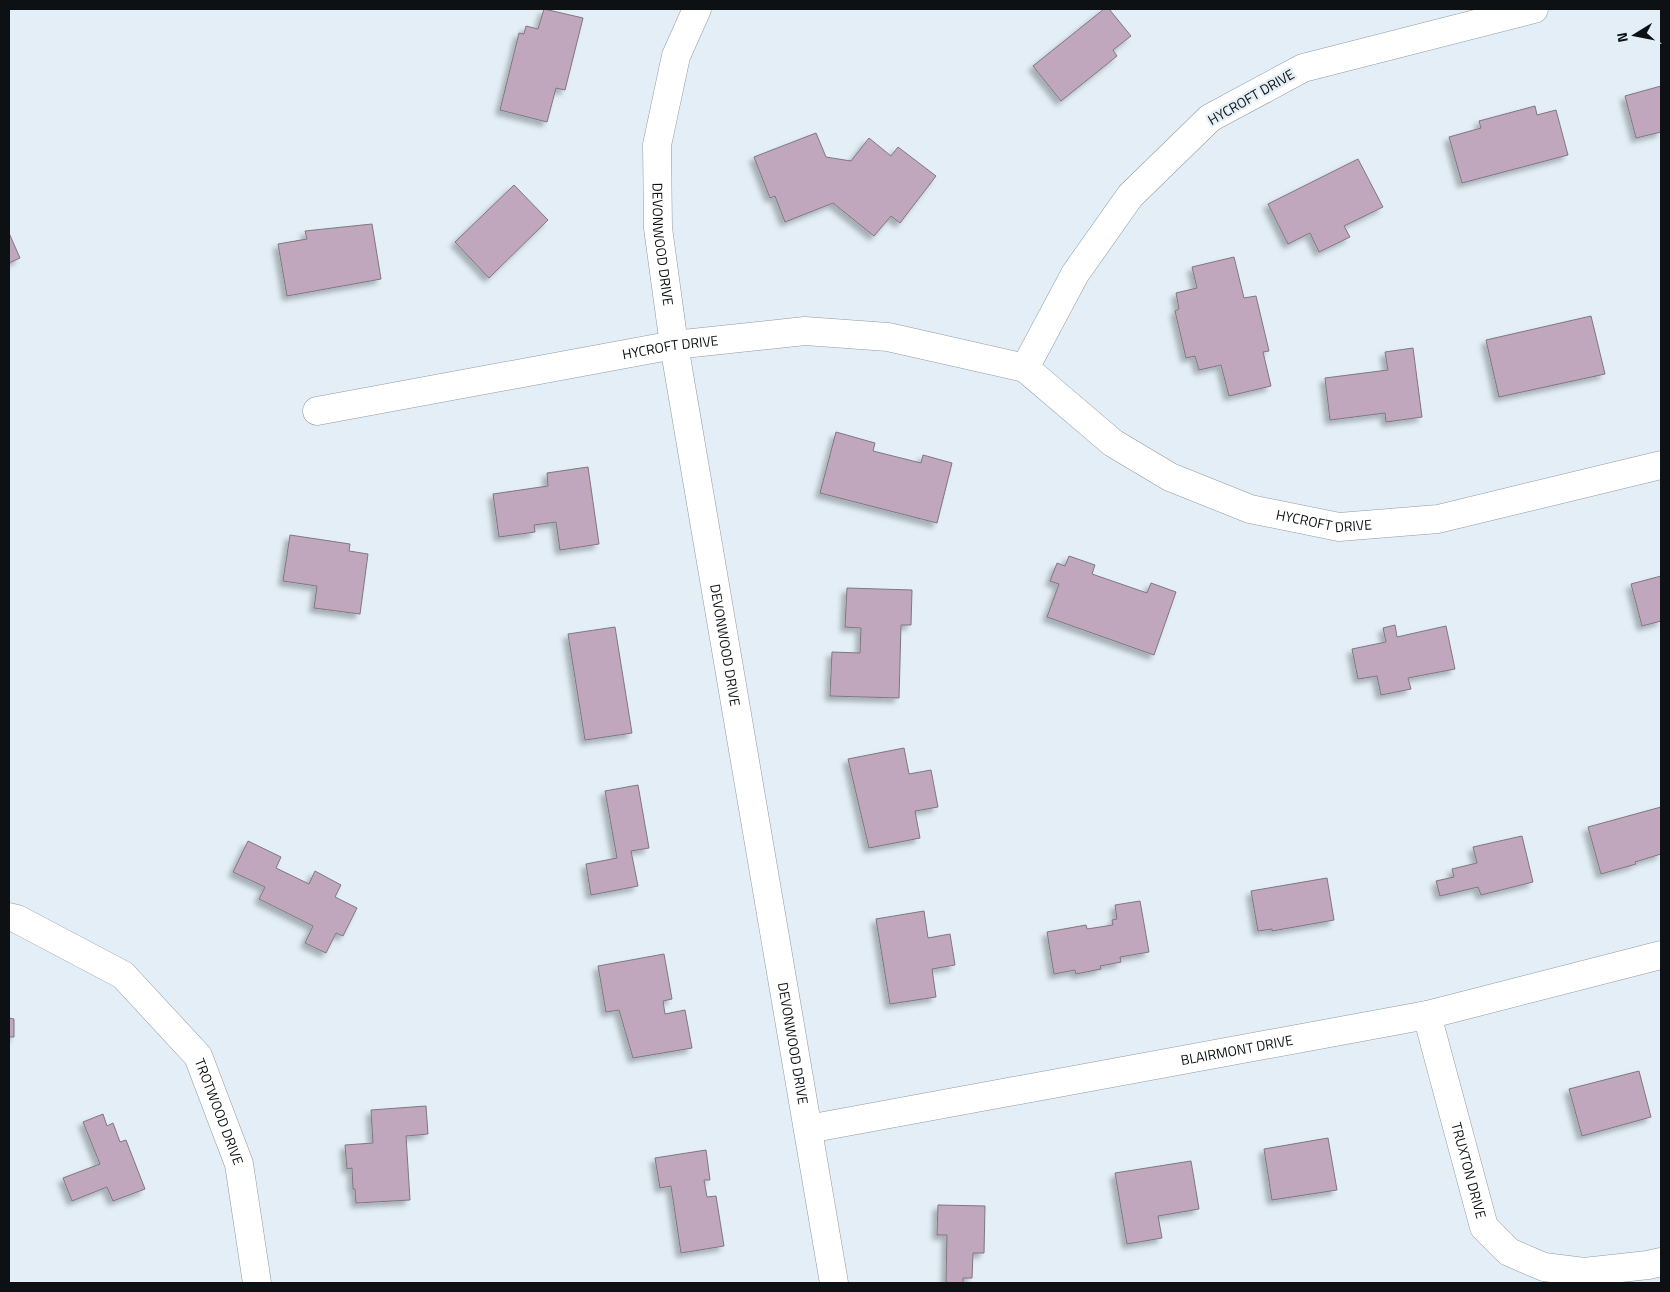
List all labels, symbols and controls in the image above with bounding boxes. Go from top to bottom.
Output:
north arrow [1610,10,1660,60]
text: N [1611,31,1633,44]
street label: HYCROFT DRIVE [1204,63,1298,130]
street label: DEVONWOOD DRIVE [647,183,680,307]
street label: HYCROFT DRIVE [620,329,719,364]
street label: HYCROFT DRIVE [1274,504,1373,537]
street label: DEVONWOOD DRIVE [705,582,746,708]
street label: DEVONWOOD DRIVE [773,981,814,1106]
street label: BLAIRMONT DRIVE [1179,1029,1295,1070]
street label: TROTWOOD DRIVE [190,1055,249,1168]
street label: TRUXTON DRIVE [1446,1120,1492,1221]

